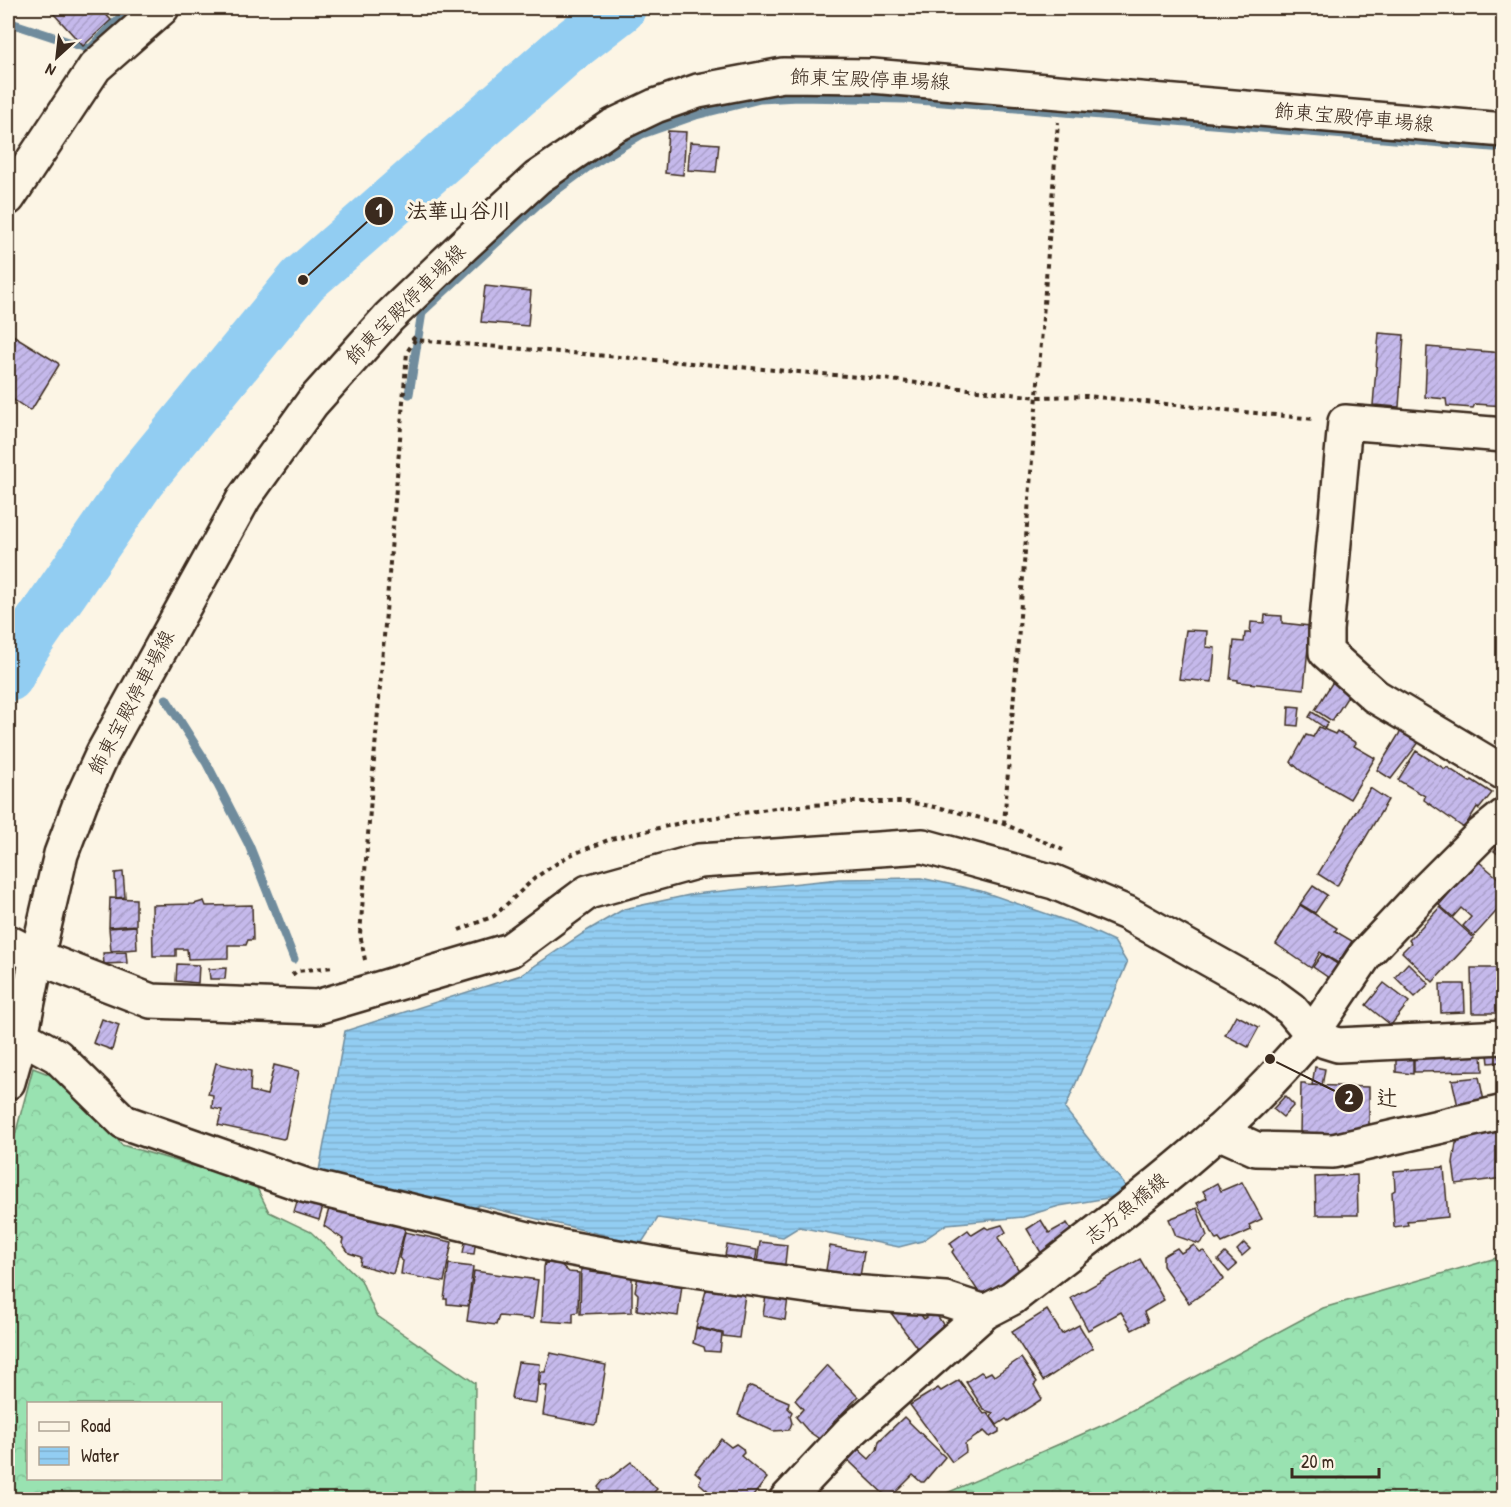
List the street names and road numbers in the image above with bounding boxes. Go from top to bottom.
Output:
street label: 飾東宝殿停車場線 [790,62,950,95]
street label: 飾東宝殿停車場線 [1273,96,1435,137]
street label: 飾東宝殿停車場線 [339,238,471,370]
street label: 飾東宝殿停車場線 [81,625,180,779]
street label: 志方魚橋線 [1078,1166,1173,1250]

